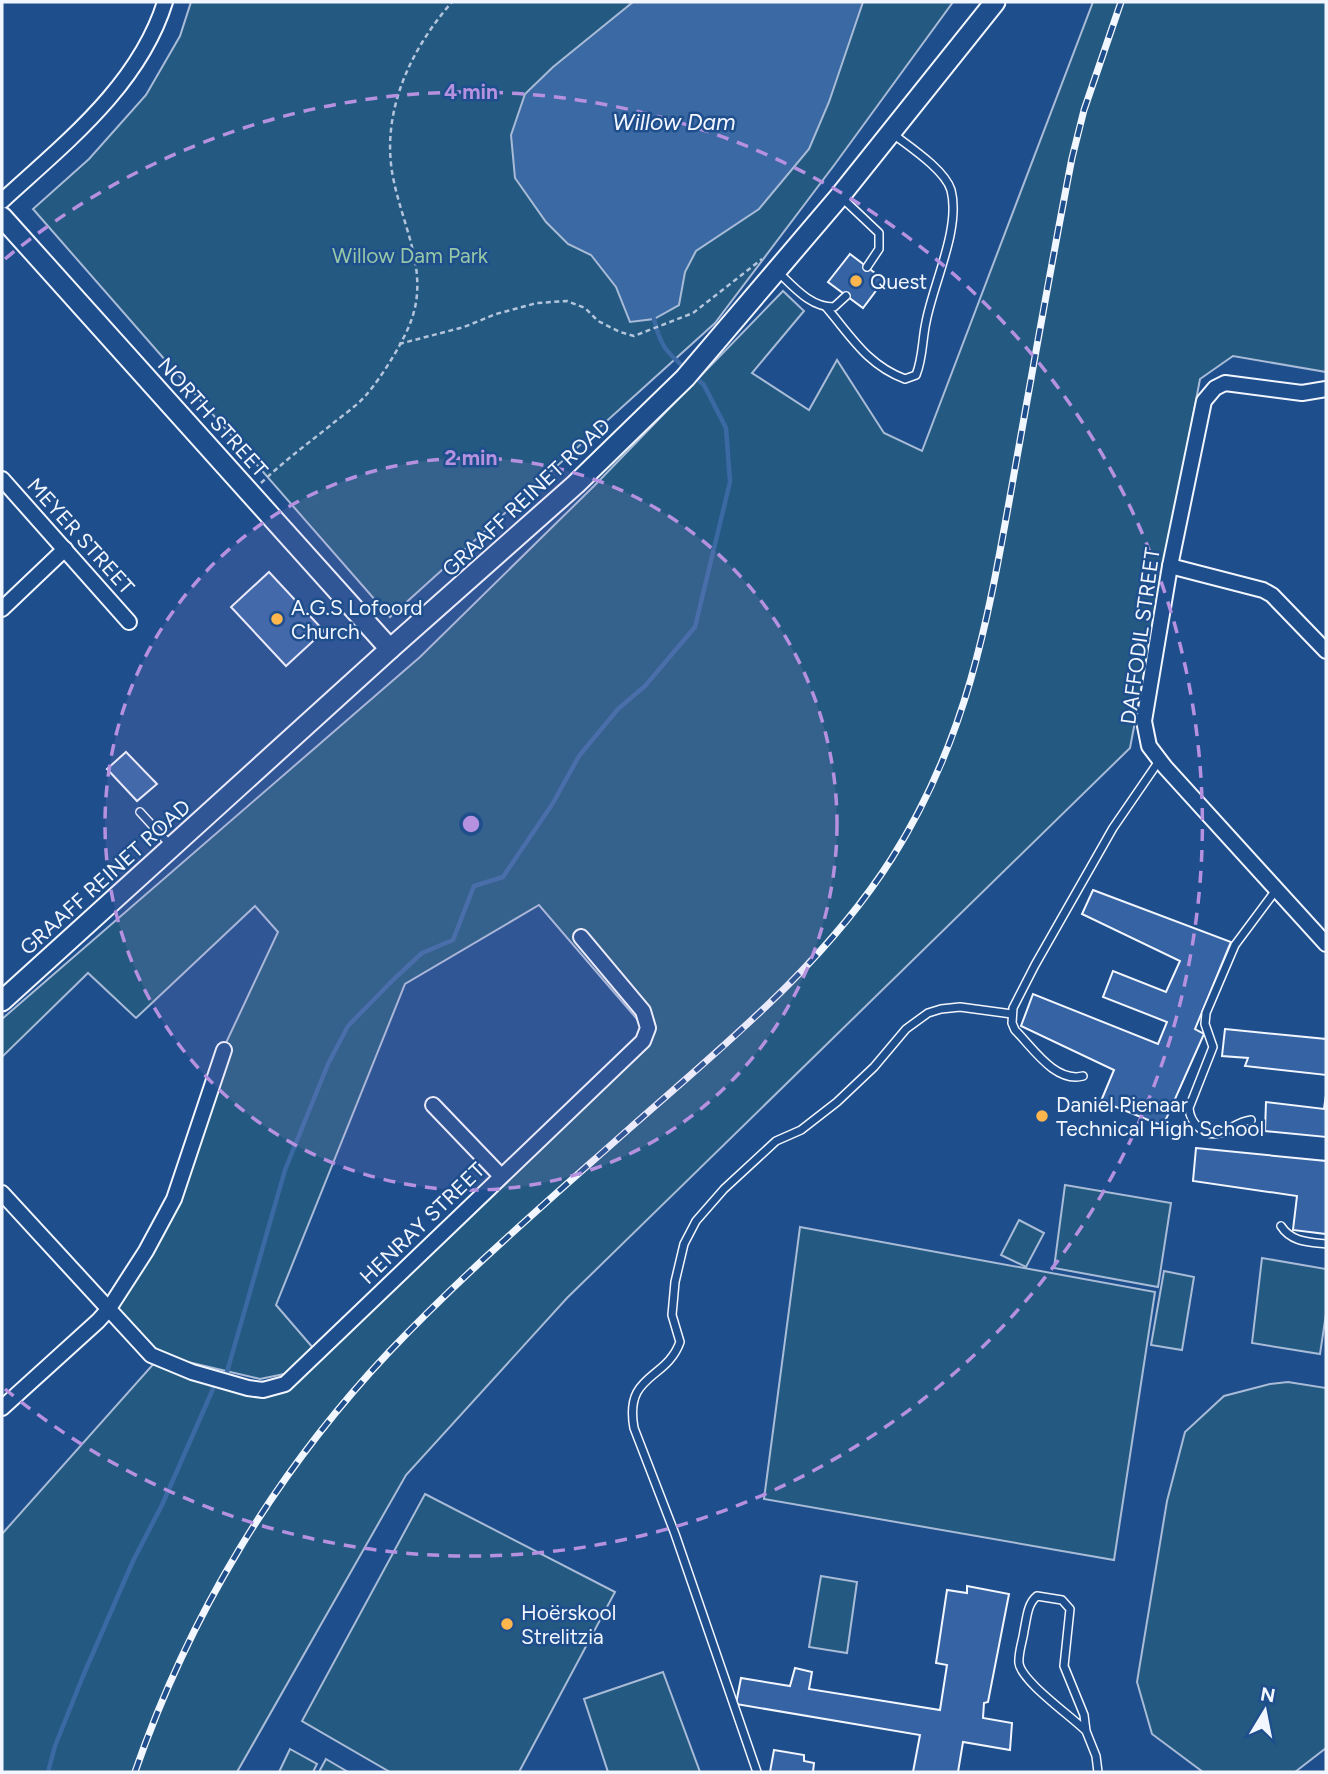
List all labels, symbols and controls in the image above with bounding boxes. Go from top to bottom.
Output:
text: 4 min [444,79,498,104]
water label: Willow Dam [612,108,736,136]
park label: Willow Dam Park [332,243,489,268]
place label: Quest [870,269,927,294]
marker: Quest [848,273,864,289]
street label: NORTH STREET [153,352,274,482]
street label: GRAAFF REINET ROAD [437,413,615,581]
text: 2 min [445,445,497,470]
street label: MEYER STREET [22,473,140,600]
street label: DAFFODIL STREET [1115,546,1165,726]
place label: A.G.S Lofoord Church [291,595,423,644]
marker: A.G.S Lofoord Church [269,611,285,627]
street label: GRAAFF REINET ROAD [15,794,195,960]
centre of rings [459,812,483,836]
place label: Daniel Pienaar Technical High School [1056,1092,1264,1141]
marker: Daniel Pienaar Technical High School [1034,1108,1050,1124]
street label: HENRAY STREET [354,1157,490,1289]
place label: Hoërskool Strelitzia [521,1600,616,1649]
marker: Hoërskool Strelitzia [499,1616,515,1632]
north arrow [1230,1676,1300,1746]
text: N [1259,1682,1277,1707]

